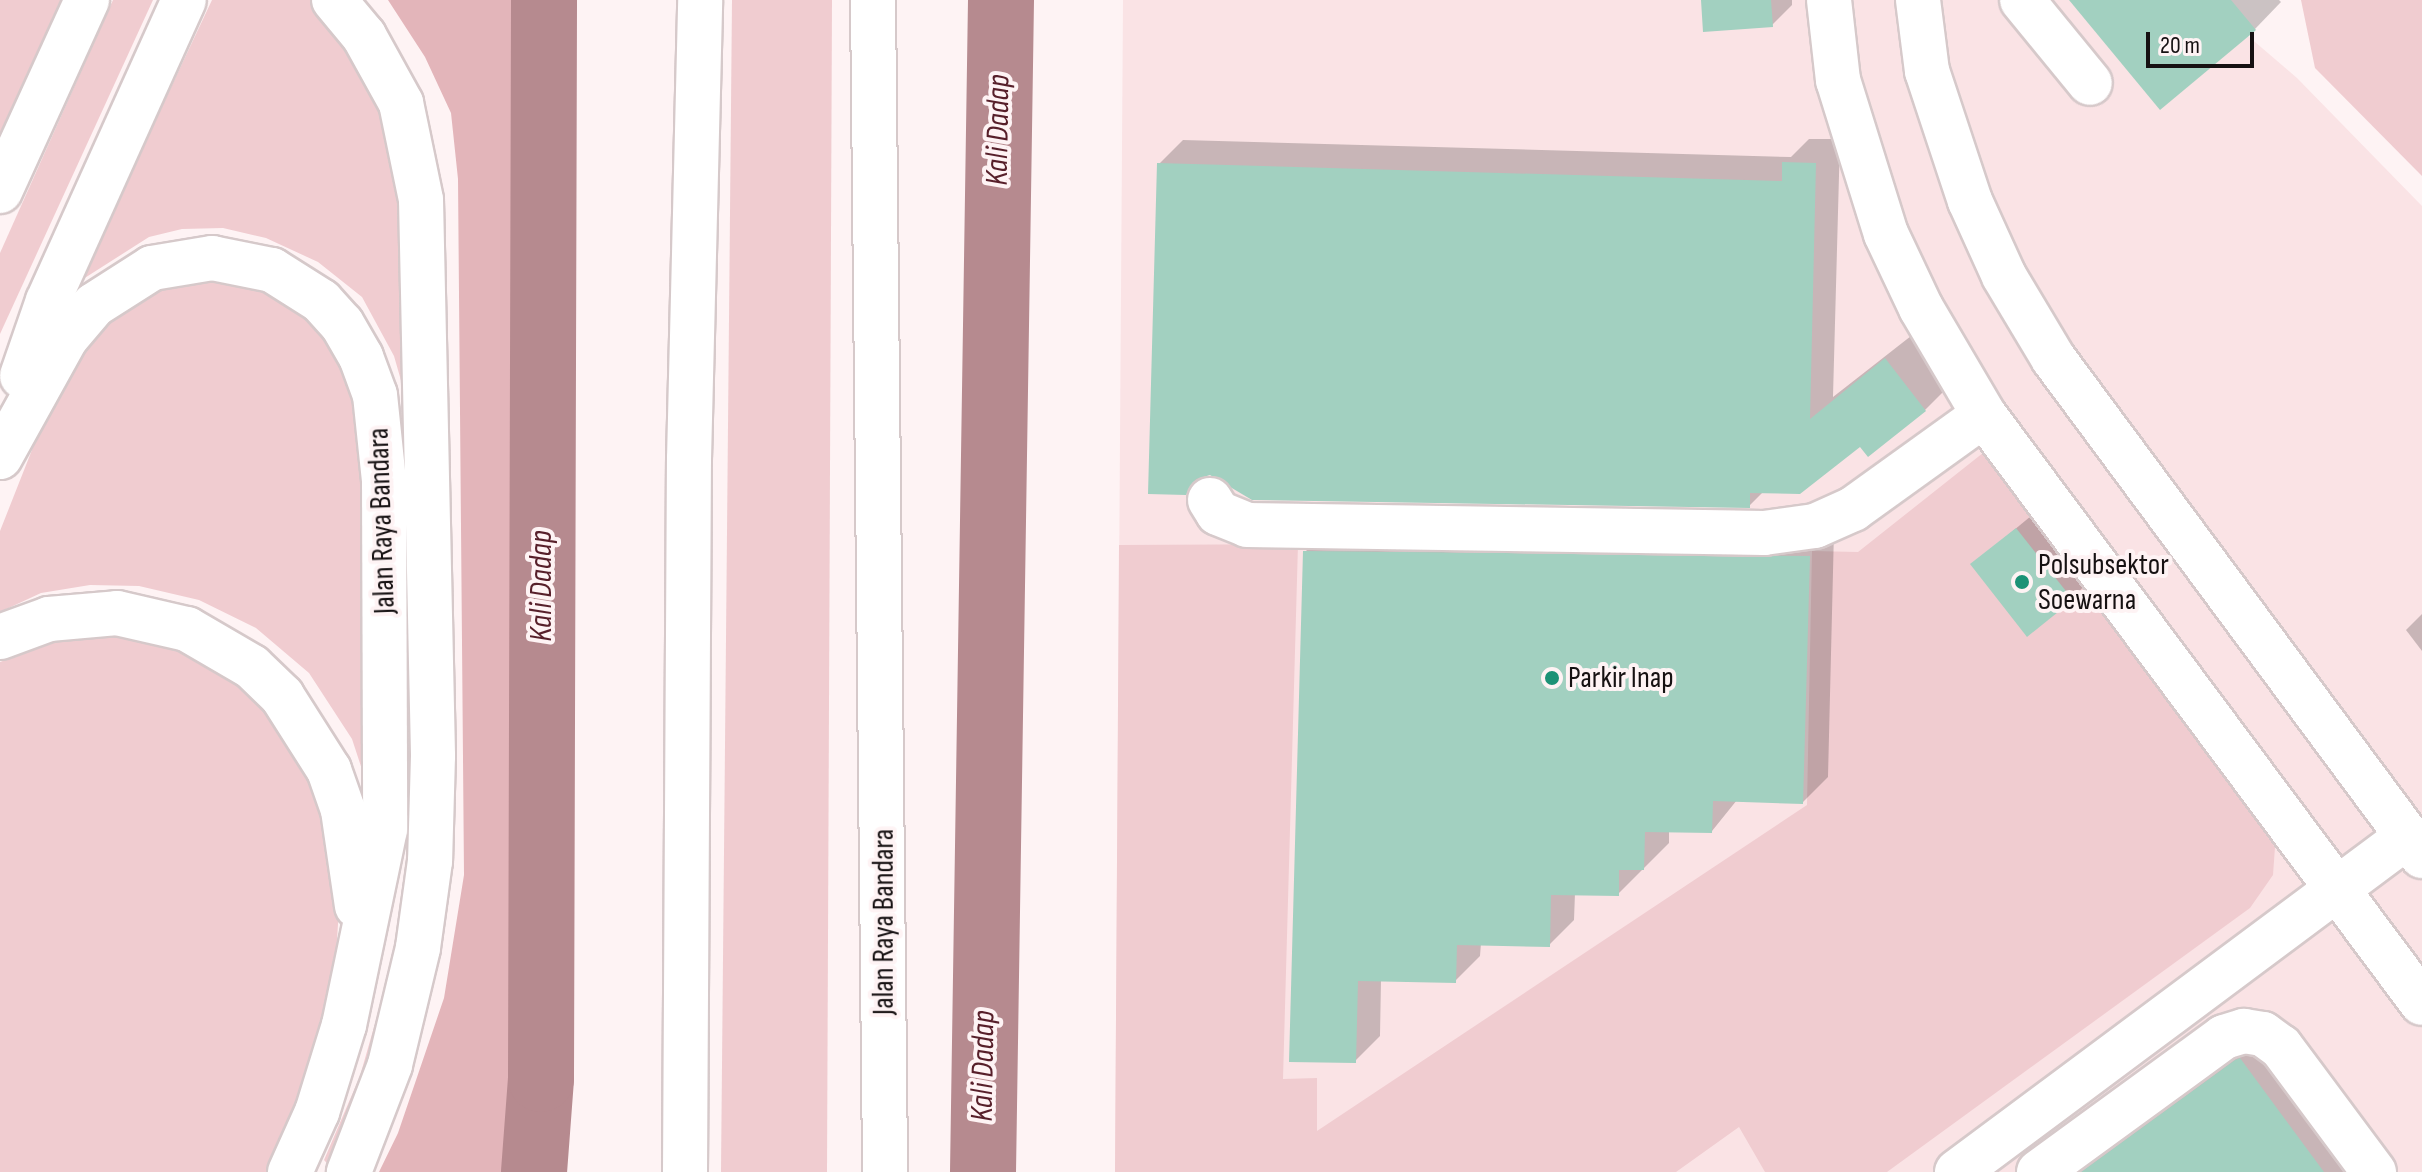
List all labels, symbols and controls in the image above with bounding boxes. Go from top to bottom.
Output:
scale bar [2150,16,2258,66]
text: 20 m [2160,31,2200,60]
water label: Kali Dadap [979,74,1019,186]
street label: Jalan Raya Bandara [361,427,403,615]
water label: Kali Dadap [523,530,561,642]
place label: Polsubsektor Soewarna [2038,547,2169,618]
marker: Polsubsektor Soewarna [2013,573,2031,591]
place label: Parkir Inap [1568,660,1674,696]
marker: Parkir Inap [1543,669,1561,687]
street label: Jalan Raya Bandara [866,829,902,1015]
water label: Kali Dadap [964,1010,1004,1122]

